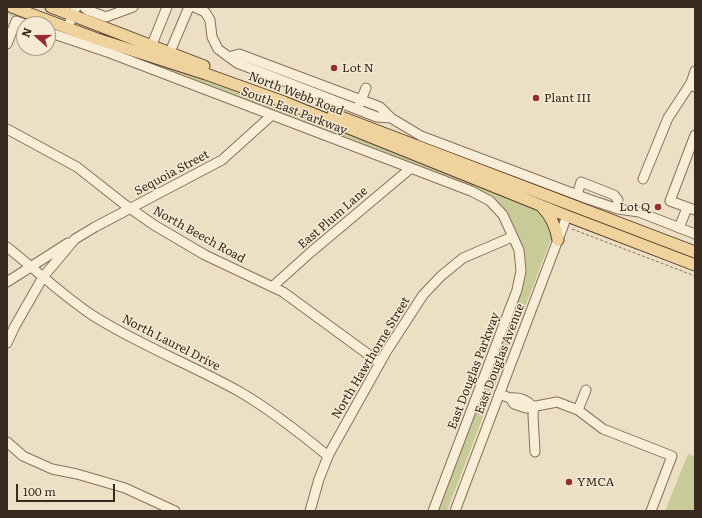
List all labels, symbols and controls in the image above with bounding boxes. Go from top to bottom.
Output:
north arrow [16,16,56,56]
text: N [17,25,35,39]
place label: Lot N [342,61,374,75]
marker: Lot N [329,63,339,73]
street label: North Webb Road [246,69,346,119]
street label: South East Parkway [239,84,349,138]
place label: Plant III [544,91,591,105]
marker: Plant III [531,93,541,103]
street label: Sequoia Street [132,147,212,199]
street label: East Plum Lane [295,184,371,252]
place label: Lot Q [619,200,650,214]
marker: Lot Q [653,202,663,212]
street label: North Beech Road [150,204,248,266]
street label: North Hawthorne Street [329,294,413,422]
street label: East Douglas Avenue [472,302,528,416]
street label: East Douglas Parkway [445,310,503,432]
street label: North Laurel Drive [120,312,222,374]
place label: YMCA [577,475,614,489]
scale bar [18,476,117,502]
marker: YMCA [564,477,574,487]
text: 100 m [23,482,56,500]

